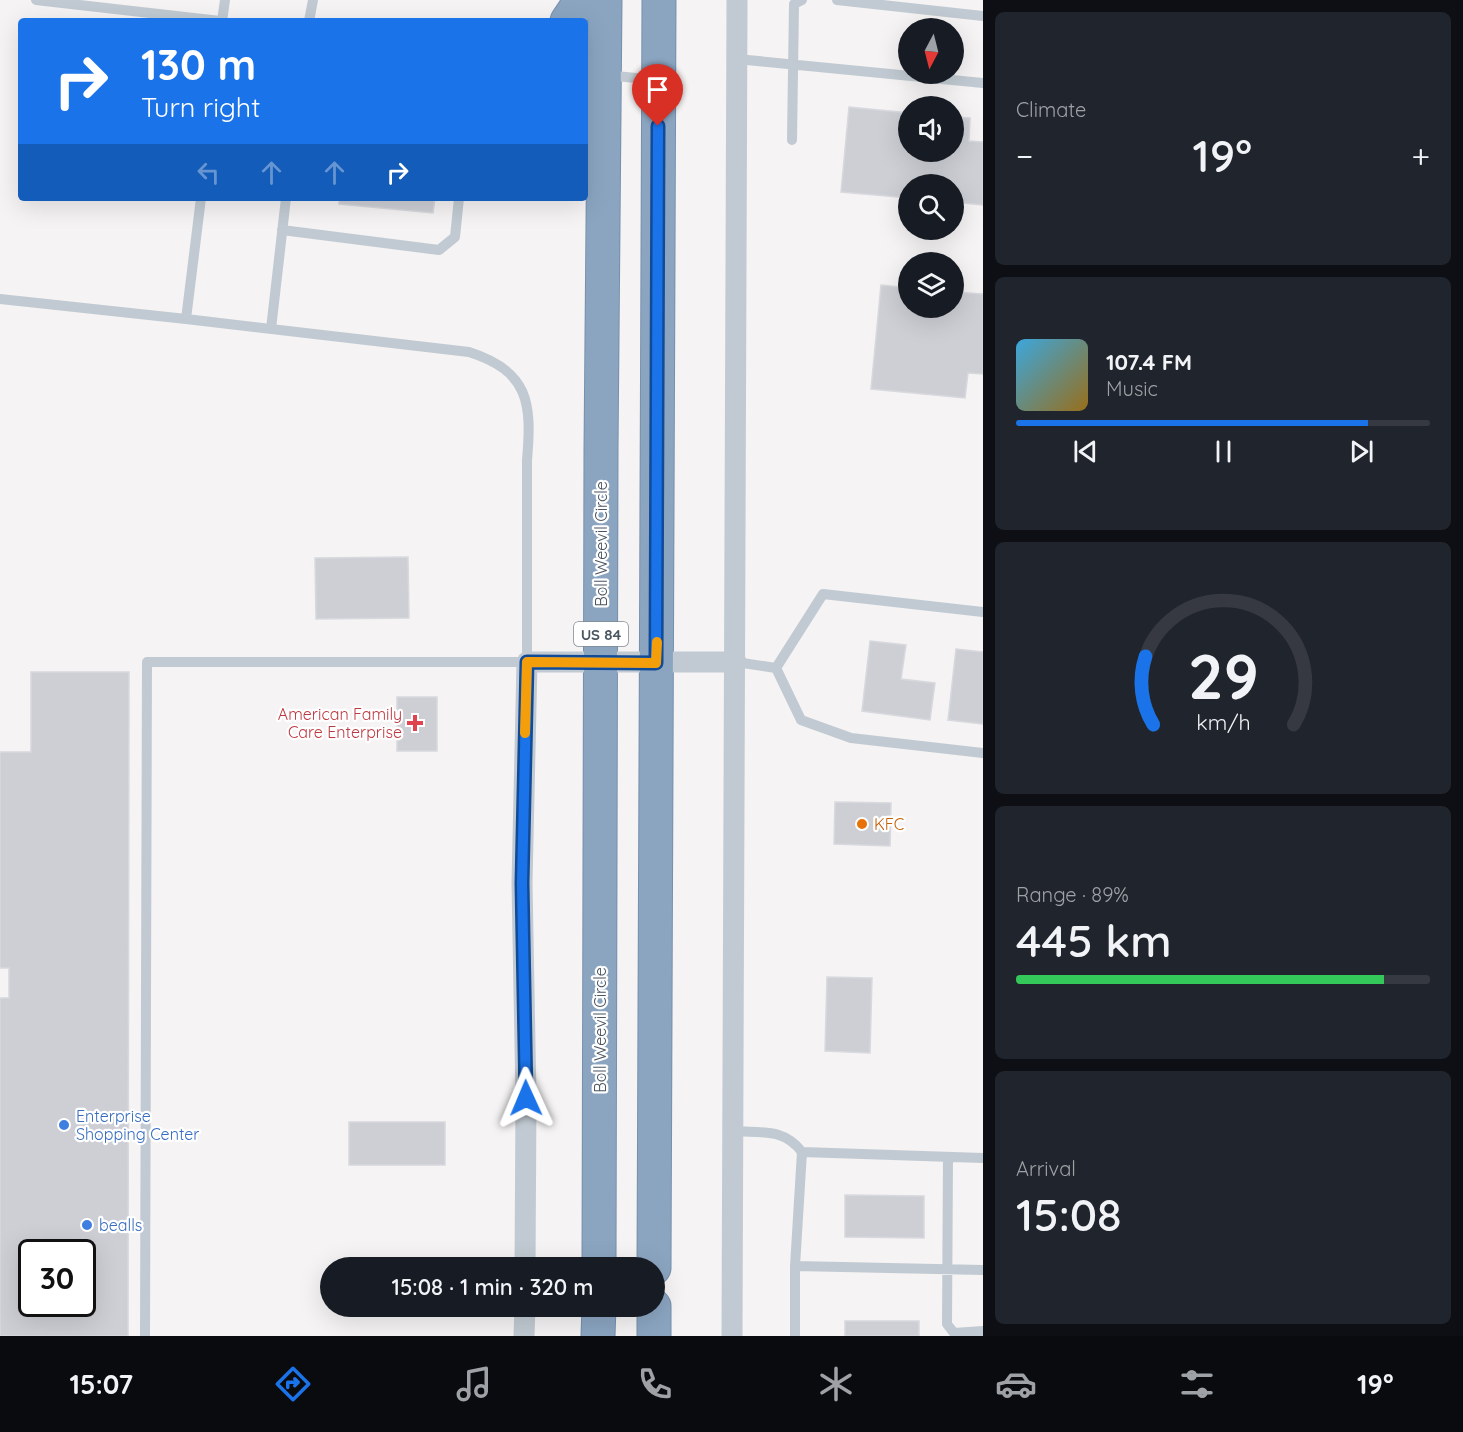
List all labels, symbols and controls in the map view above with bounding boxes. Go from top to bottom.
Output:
north arrow [898,18,964,84]
map controls [898,18,964,318]
text: 130 m [141,38,256,91]
icon: right [42,42,120,120]
pin [632,64,683,126]
icon: arrive [641,73,674,106]
text: Turn right [141,90,260,124]
button: sound [898,96,964,162]
text: Climate [1016,97,1086,122]
text: 19° [1193,127,1252,183]
text: − [1016,135,1033,176]
text: + [1411,135,1430,176]
icon: left [192,156,225,189]
icon: ahead [255,156,288,189]
icon: ahead [318,156,351,189]
icon: right [381,156,414,189]
button: search [898,174,964,240]
button: layers [898,252,964,318]
text: 107.4 FM [1106,348,1192,376]
text: Music [1106,376,1158,401]
icon: previous [1069,435,1102,468]
icon: pause [1207,435,1240,468]
icon: next [1345,435,1378,468]
street label: Boll Weevil Circle [591,481,611,607]
road number: US 84 [574,622,628,646]
text: 29 [1188,637,1258,715]
place label: American Family Care Enterprise [278,704,402,742]
text: km/h [1196,709,1250,735]
marker: American Family Care Enterprise [406,714,424,732]
place label: KFC [874,814,904,834]
marker: KFC [855,817,869,831]
text: Range · 89% [1016,882,1129,907]
text: 445 km [1016,912,1172,968]
street label: Boll Weevil Circle [590,967,610,1093]
position arrow [494,1066,558,1130]
place label: Enterprise Shopping Center [76,1106,199,1144]
marker: Enterprise Shopping Center [57,1118,71,1132]
text: Arrival [1016,1156,1076,1181]
text: 15:08 [1016,1186,1122,1242]
place label: bealls [99,1215,142,1235]
marker: bealls [80,1218,94,1232]
speed limit sign: 30 [18,1239,96,1317]
text: 15:08 · 1 min · 320 m [391,1273,594,1301]
icon: directions [272,1363,314,1405]
icon: music [453,1363,495,1405]
icon: phone [634,1363,676,1405]
icon: climate [815,1363,857,1405]
icon: car [995,1363,1037,1405]
icon: filters [1176,1363,1218,1405]
text: 15:07 [69,1367,133,1401]
text: 19° [1357,1367,1394,1401]

